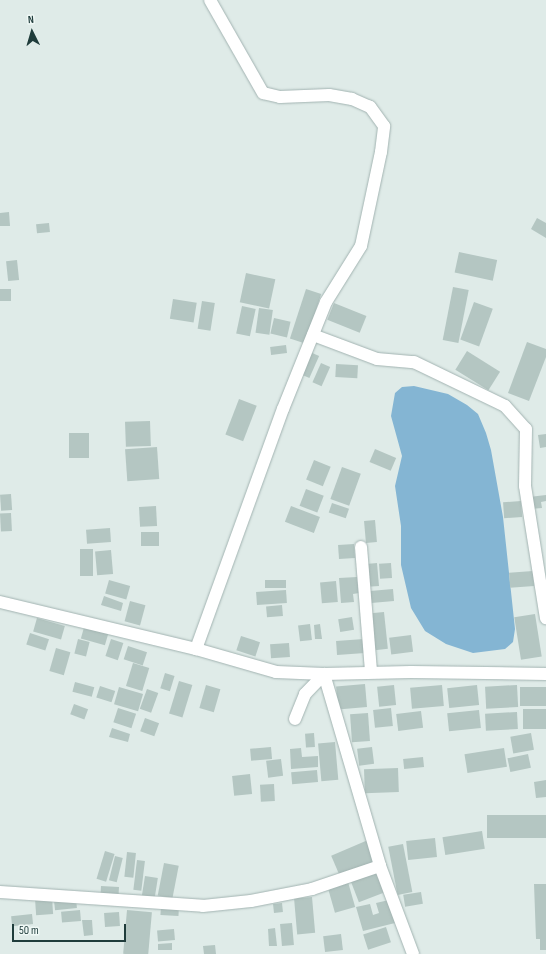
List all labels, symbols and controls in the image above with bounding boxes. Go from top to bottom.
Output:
north arrow [12,12,52,52]
text: N [27,13,34,26]
scale bar [14,916,128,942]
text: 50 m [19,923,39,938]

